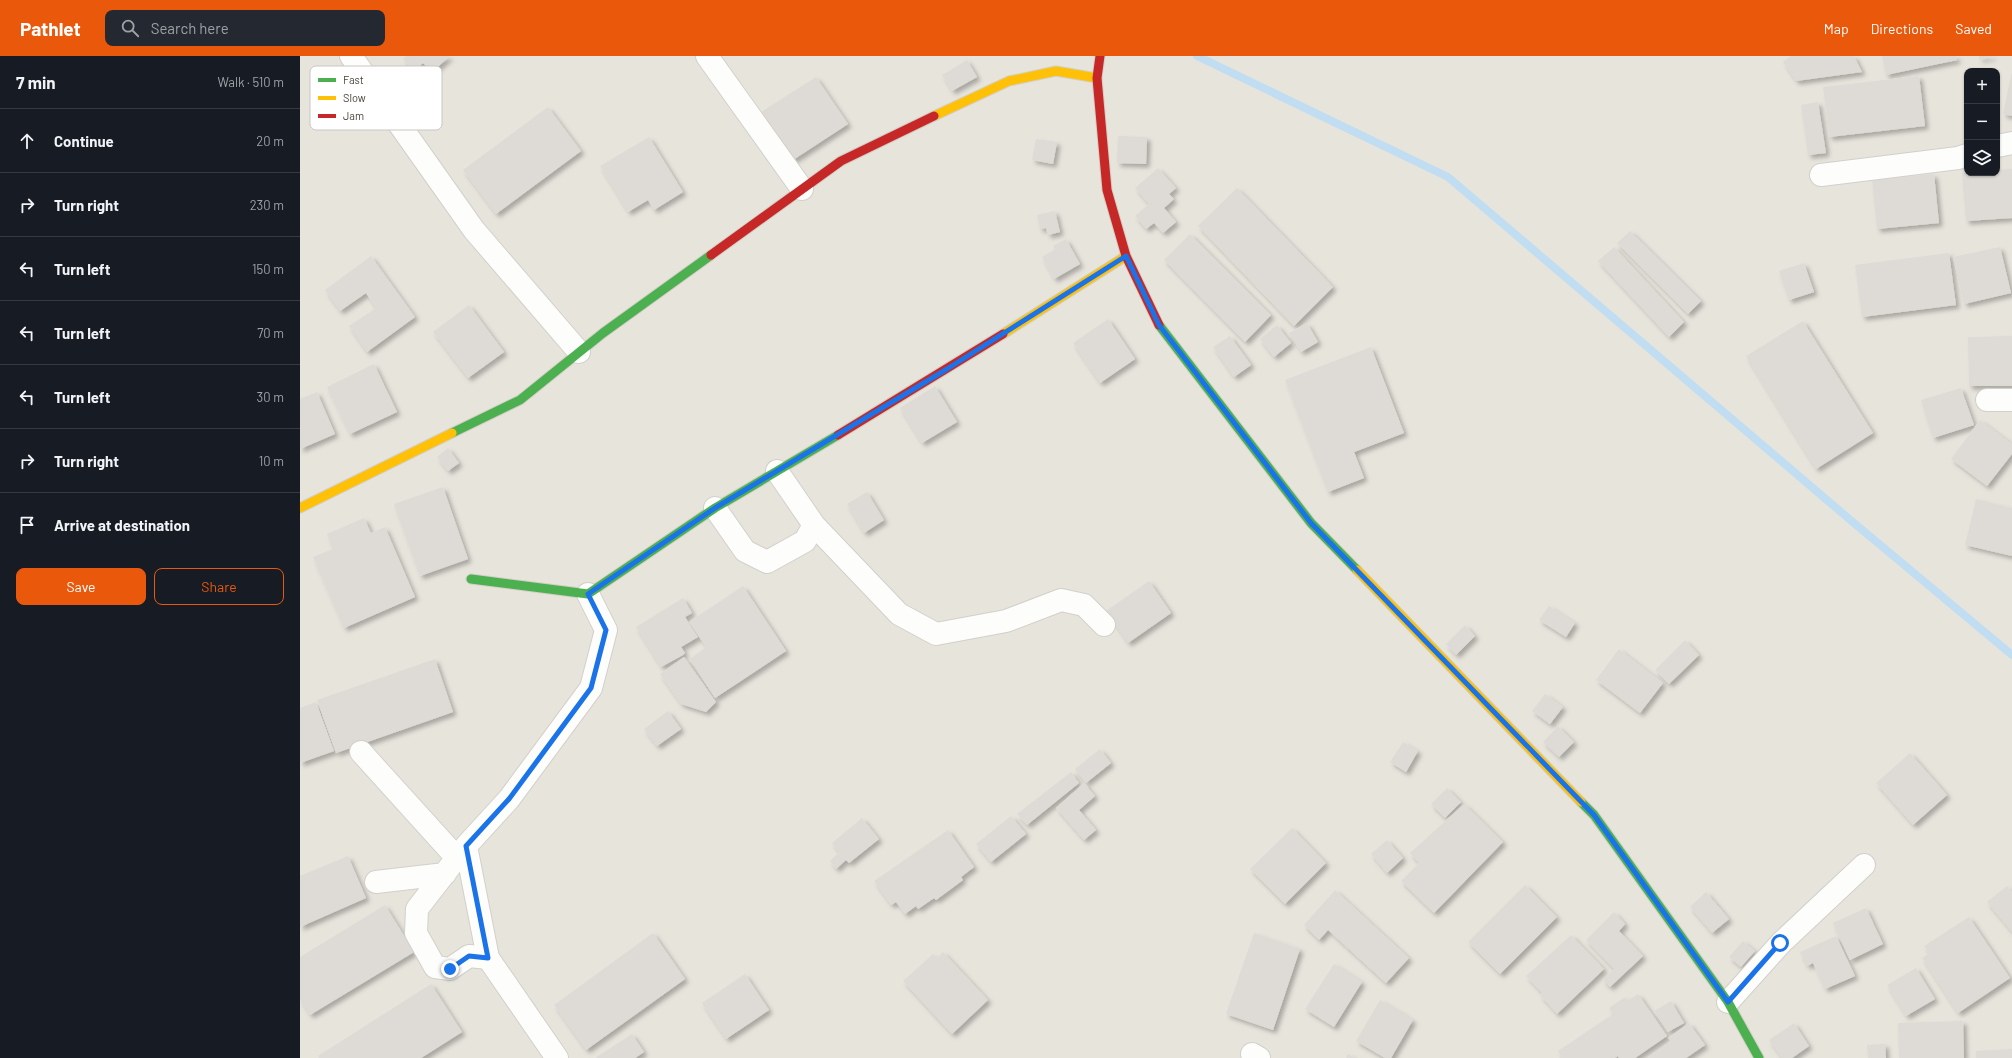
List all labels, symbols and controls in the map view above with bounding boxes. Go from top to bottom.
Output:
search box [105,10,385,46]
text: Pathlet [20,17,81,40]
icon: search [119,17,141,39]
text: Search here [151,19,229,37]
text: Map [1824,20,1849,37]
text: Directions [1871,20,1933,37]
text: Saved [1955,20,1992,37]
legend [310,66,442,130]
map controls [1964,68,2000,176]
button: + [1964,68,2000,104]
text: 7 min [16,72,56,92]
text: Fast [343,73,364,86]
text: Walk · 510 m [218,74,284,90]
text: Slow [343,91,366,104]
button: − [1964,104,2000,140]
text: Jam [343,109,364,122]
icon: ahead [16,130,38,152]
text: Continue [54,132,114,150]
text: 20 m [256,133,284,149]
button: layers [1964,140,2000,176]
icon: right [16,194,38,216]
text: Turn right [54,196,119,214]
text: 230 m [250,197,284,213]
icon: left [16,258,38,280]
text: Turn left [54,260,110,278]
text: 150 m [252,261,284,277]
icon: left [16,322,38,344]
text: Turn left [54,324,110,342]
text: 70 m [257,325,284,341]
icon: left [16,386,38,408]
text: Turn left [54,388,110,406]
text: 30 m [257,389,284,405]
icon: right [16,450,38,472]
text: Turn right [54,452,119,470]
text: 10 m [259,453,284,469]
icon: arrive [16,514,38,536]
text: Arrive at destination [54,516,190,534]
button: Save [16,568,146,605]
button: Share [154,568,284,605]
route start [1771,934,1789,952]
route end [441,960,459,978]

